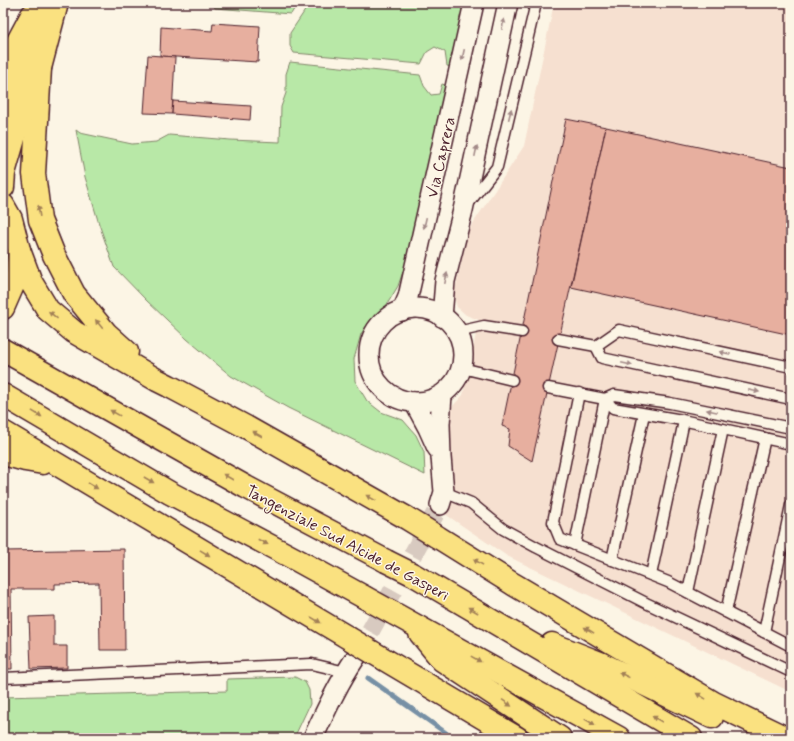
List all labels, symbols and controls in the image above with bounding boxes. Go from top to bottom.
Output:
one-way arrow [501,18,507,31]
one-way arrow [459,49,465,61]
one-way arrow [507,108,513,120]
street label: Via Caprera [422,115,461,200]
one-way arrow [474,145,480,158]
one-way arrow [36,205,42,217]
one-way arrow [422,217,428,229]
one-way arrow [443,272,449,284]
one-way arrow [48,310,59,319]
one-way arrow [94,319,103,330]
one-way arrow [719,350,732,356]
one-way arrow [620,361,633,367]
one-way arrow [748,388,760,394]
one-way arrow [706,408,718,414]
one-way arrow [109,409,121,416]
one-way arrow [31,411,43,418]
one-way arrow [252,430,263,437]
one-way arrow [222,473,234,480]
one-way arrow [143,477,155,484]
street label: Tangenziale Sud Alcide de Gasperi [242,481,453,607]
one-way arrow [87,483,99,490]
one-way arrow [365,494,377,501]
one-way arrow [257,539,269,546]
one-way arrow [199,549,211,556]
one-way arrow [472,559,484,566]
one-way arrow [467,606,479,613]
one-way arrow [311,616,322,623]
one-way arrow [583,626,595,633]
one-way arrow [470,655,482,662]
one-way arrow [618,671,630,678]
one-way arrow [696,692,706,700]
one-way arrow [501,699,512,707]
one-way arrow [651,715,663,722]
one-way arrow [584,718,596,725]

